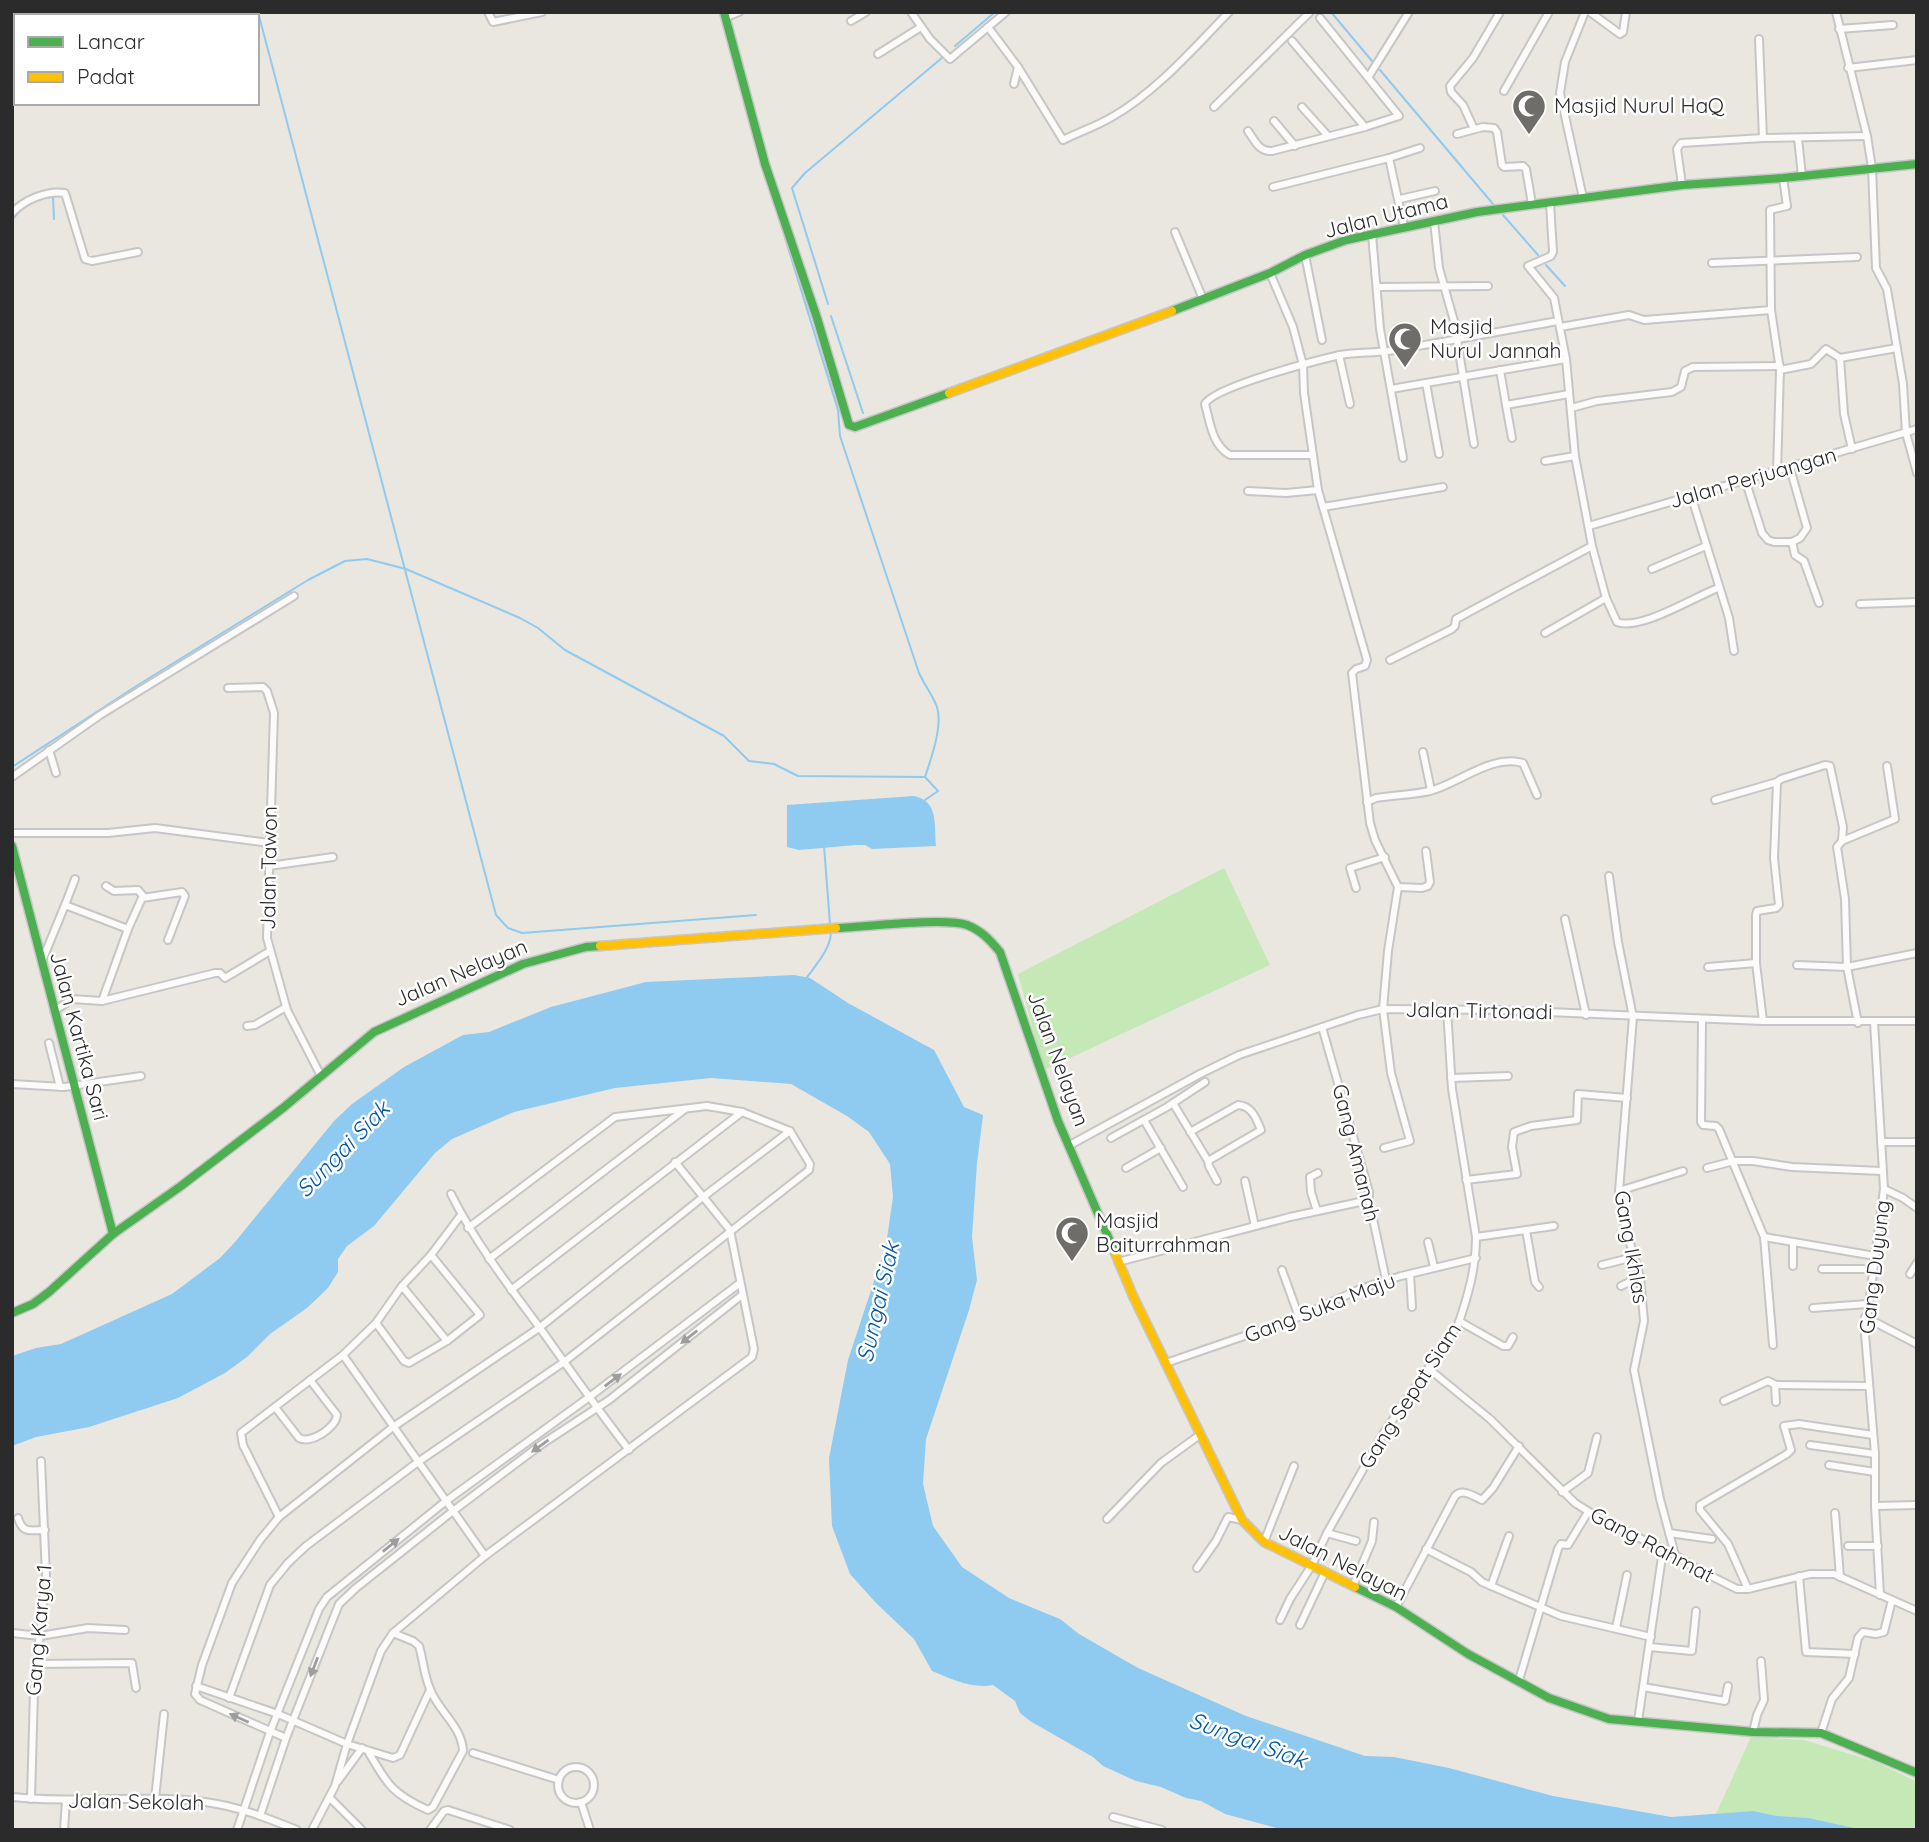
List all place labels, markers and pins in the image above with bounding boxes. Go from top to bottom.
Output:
mosque icon: Masjid Nurul HaQ [1510,87,1548,136]
place label: Masjid Nurul HaQ [1554,92,1725,118]
place label: Masjid Nurul Jannah [1430,313,1562,363]
mosque icon: Masjid Nurul Jannah [1386,320,1424,369]
place label: Masjid Baiturrahman [1096,1207,1231,1257]
mosque icon: Masjid Baiturrahman [1053,1214,1091,1263]

